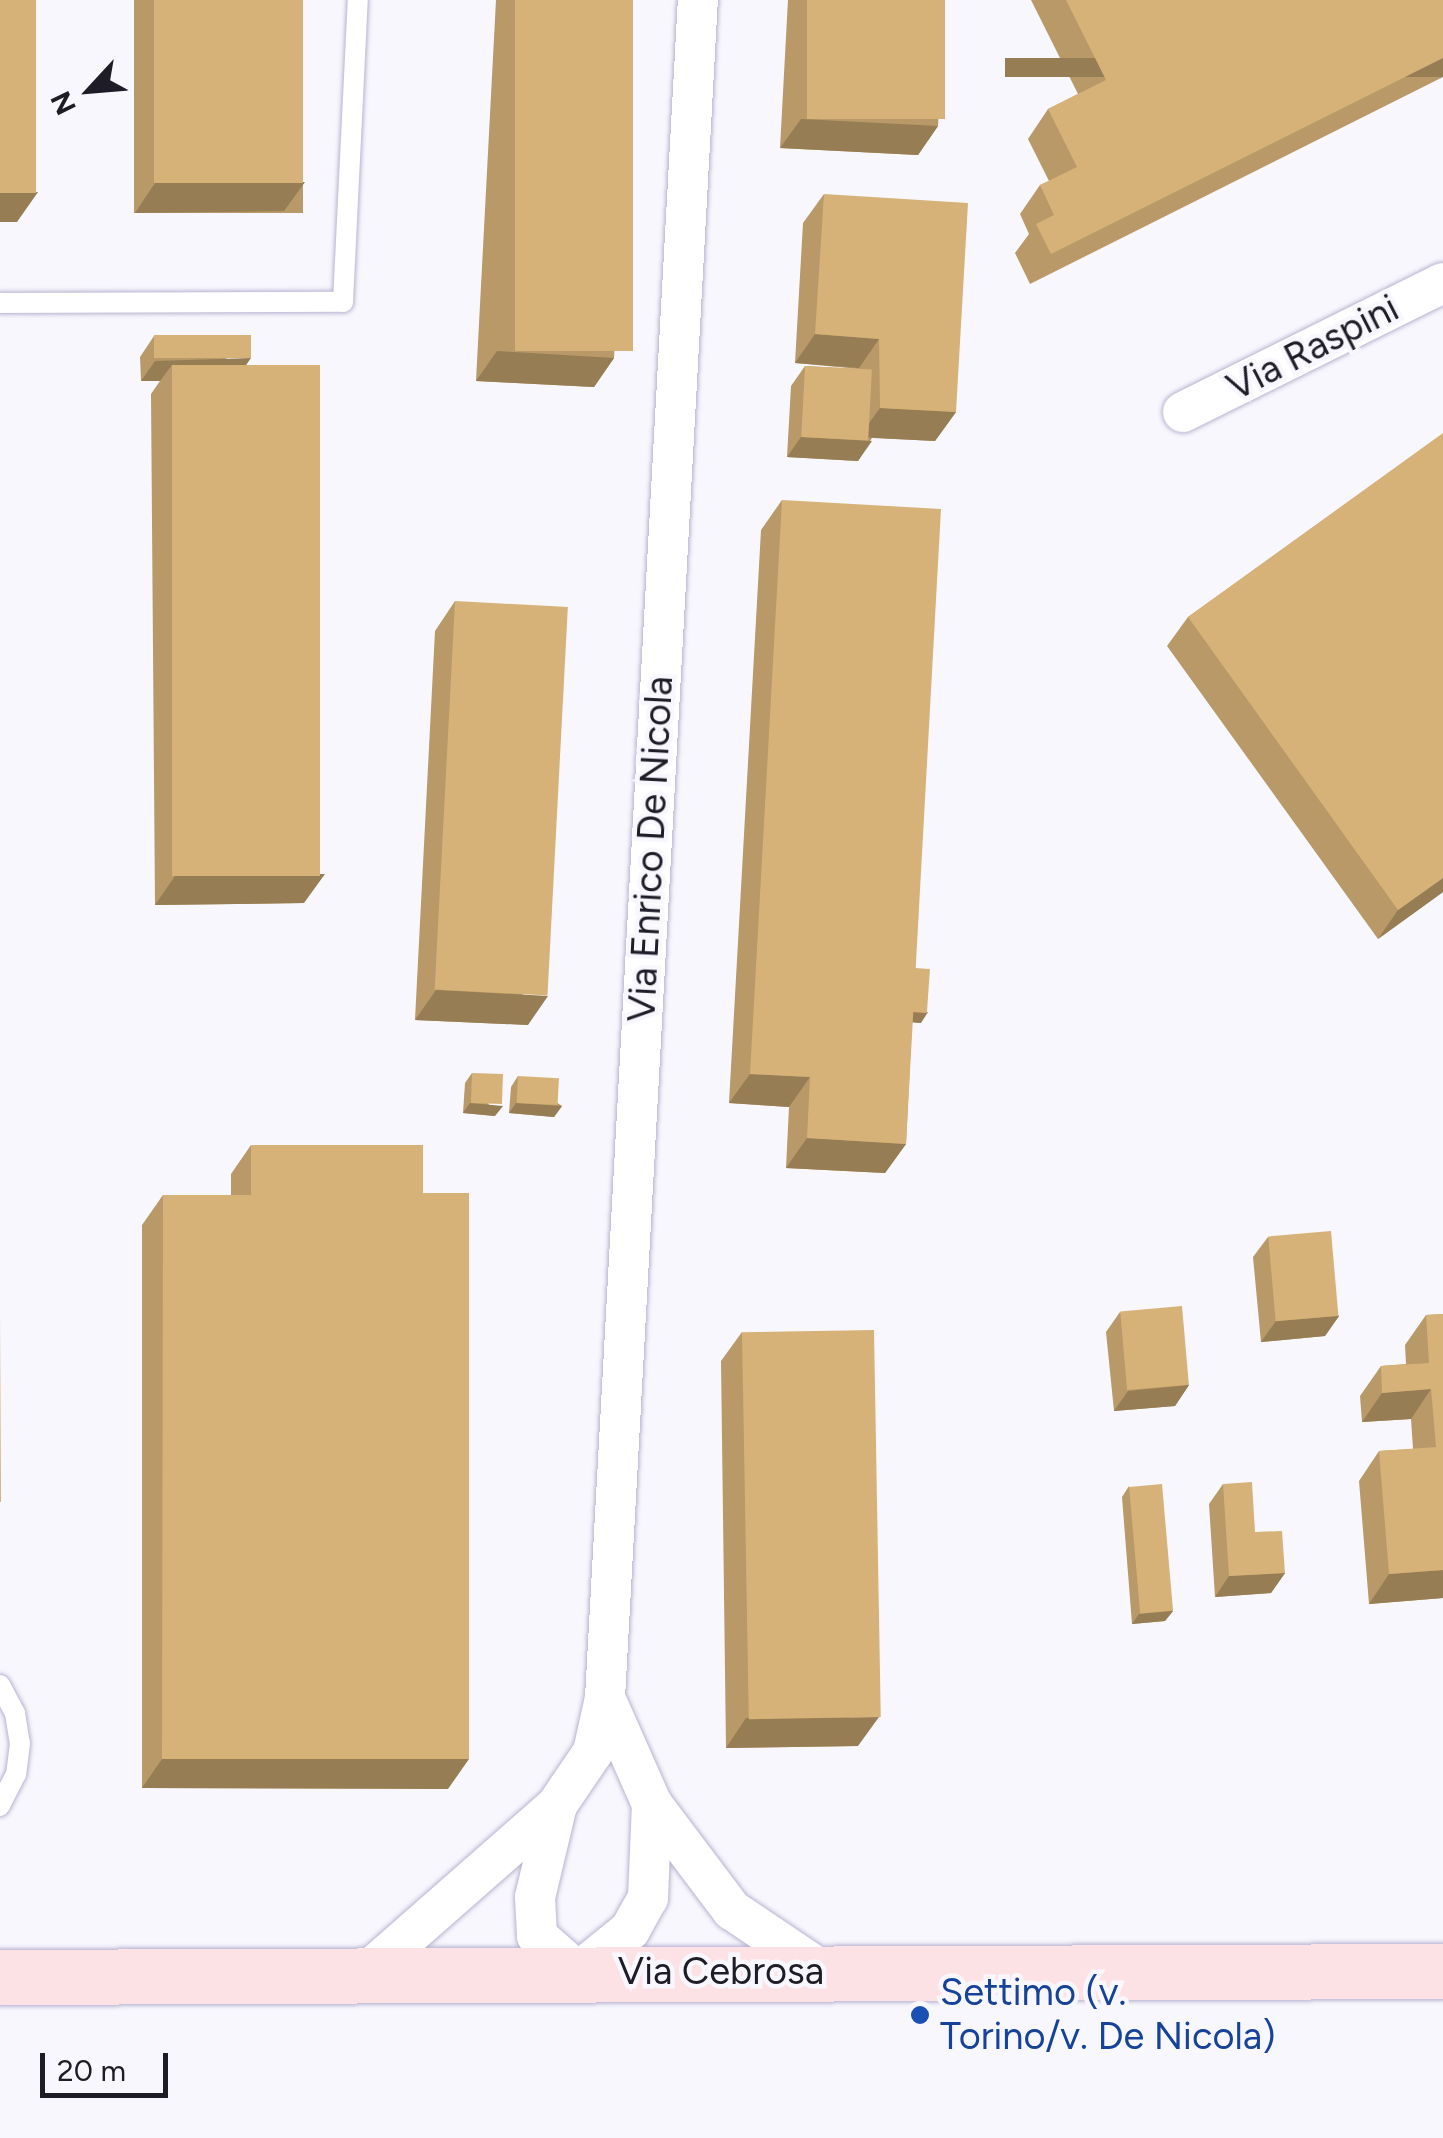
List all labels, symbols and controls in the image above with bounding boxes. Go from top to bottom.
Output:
north arrow [40,40,140,140]
text: N [43,86,83,120]
street label: Via Raspini [1220,285,1406,411]
street label: Via Enrico De Nicola [619,675,683,1023]
street label: Via Cebrosa [618,1949,824,1995]
place label: Settimo (v. Torino/v. De Nicola) [940,1970,1276,2060]
marker: Settimo (v. Torino/v. De Nicola) [909,2004,931,2026]
scale bar [45,2033,172,2095]
text: 20 m [57,2052,126,2089]

